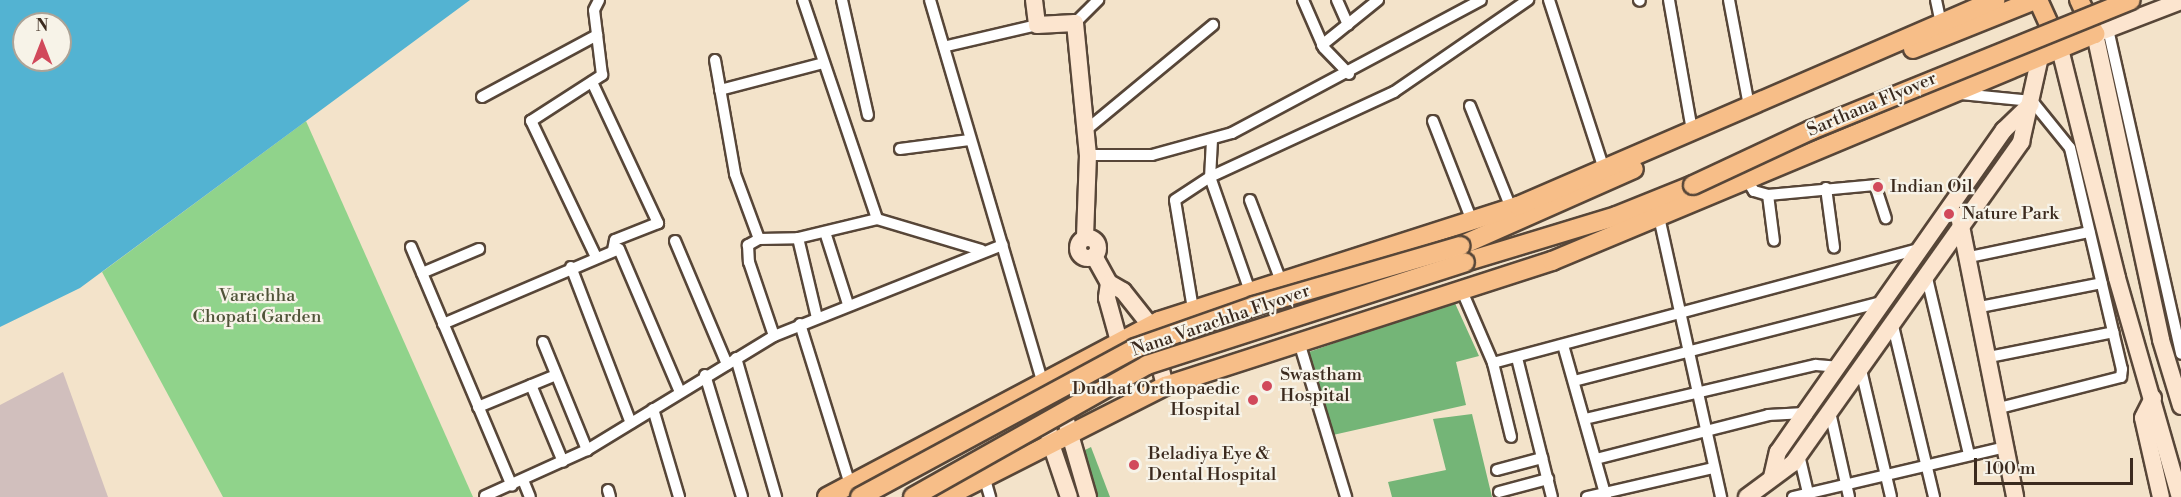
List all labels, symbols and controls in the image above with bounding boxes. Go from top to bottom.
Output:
north arrow [12,12,72,72]
text: N [36,16,48,36]
street label: Sarthana Flyover [1804,68,1940,142]
place label: Indian Oil [1890,176,1973,198]
marker: Indian Oil [1871,180,1885,194]
place label: Nature Park [1962,203,2059,225]
marker: Nature Park [1940,205,1958,223]
street label: Nana Varachha Flyover [1129,280,1313,362]
park label: Varachha Chopati Garden [193,286,321,328]
place label: Swastham Hospital [1280,365,1362,407]
marker: Swastham Hospital [1258,377,1276,395]
place label: Dudhat Orthopaedic Hospital [1072,379,1240,422]
marker: Dudhat Orthopaedic Hospital [1244,391,1262,409]
place label: Beladiya Eye & Dental Hospital [1148,444,1276,486]
scale bar [1977,446,2136,484]
marker: Beladiya Eye & Dental Hospital [1125,456,1143,474]
text: 100 m [1985,457,2036,480]

